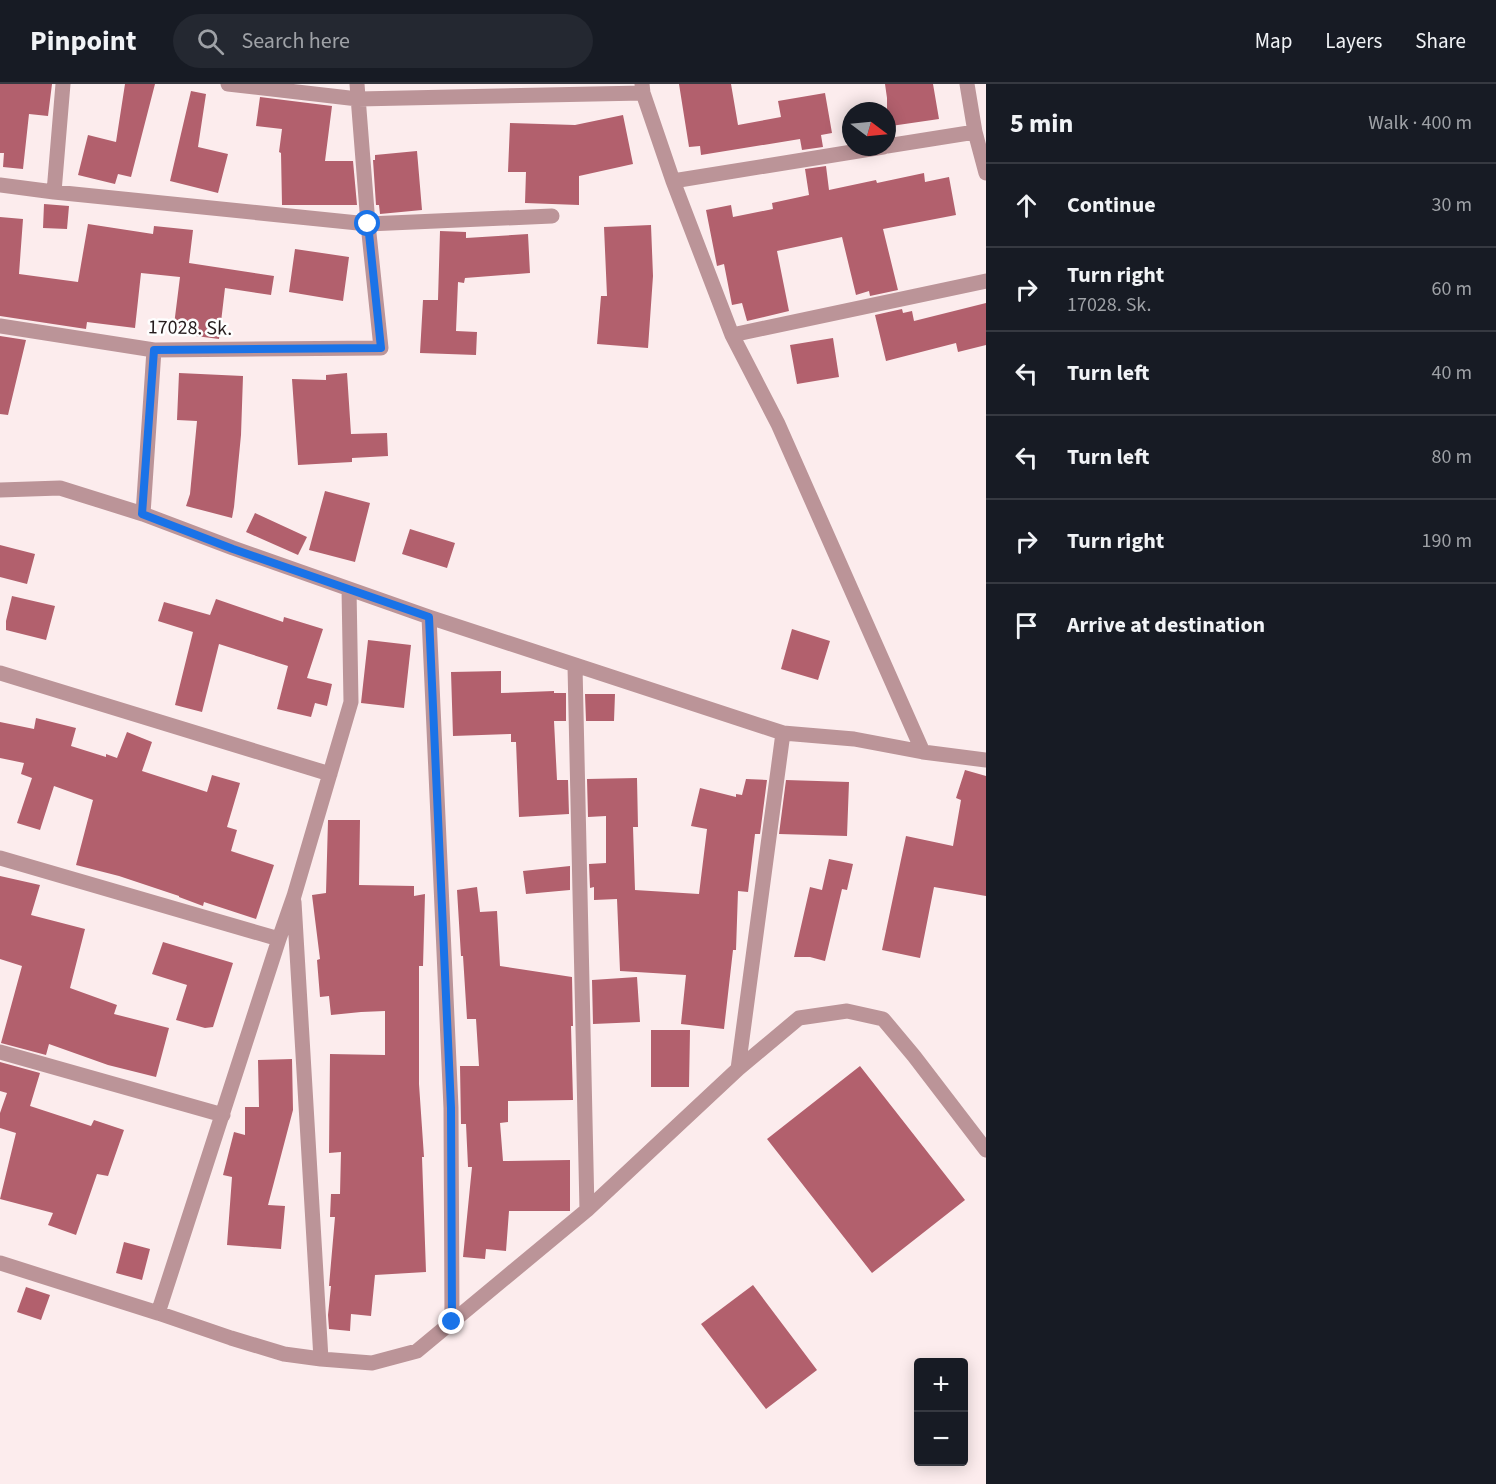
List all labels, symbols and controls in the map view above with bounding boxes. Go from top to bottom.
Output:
search box [173,14,593,68]
text: Pinpoint [30,21,137,61]
icon: search [194,25,227,58]
text: Search here [242,25,350,57]
text: Map [1255,26,1292,56]
text: Layers [1325,26,1382,56]
text: Share [1415,26,1466,56]
north arrow [842,102,896,156]
text: 5 min [1010,105,1073,142]
text: Walk · 400 m [1368,109,1472,137]
icon: ahead [1010,189,1043,222]
text: Continue [1067,189,1156,221]
text: 30 m [1432,191,1472,219]
route start [354,210,380,236]
text: Turn right [1067,259,1164,291]
icon: right [1010,273,1043,306]
text: 60 m [1432,275,1472,303]
text: 17028. Sk. [1067,291,1152,319]
street label: 17028. Sk. [147,313,232,343]
icon: left [1010,357,1043,390]
text: Turn left [1067,357,1149,389]
text: 40 m [1432,359,1472,387]
icon: left [1010,441,1043,474]
text: Turn left [1067,441,1149,473]
text: 80 m [1432,443,1472,471]
icon: right [1010,525,1043,558]
text: Turn right [1067,525,1164,557]
text: 190 m [1422,527,1472,555]
icon: arrive [1010,609,1043,642]
text: Arrive at destination [1067,609,1265,641]
route end [438,1308,464,1334]
map controls [914,1358,968,1466]
button: + [914,1358,968,1412]
button: − [914,1412,968,1466]

